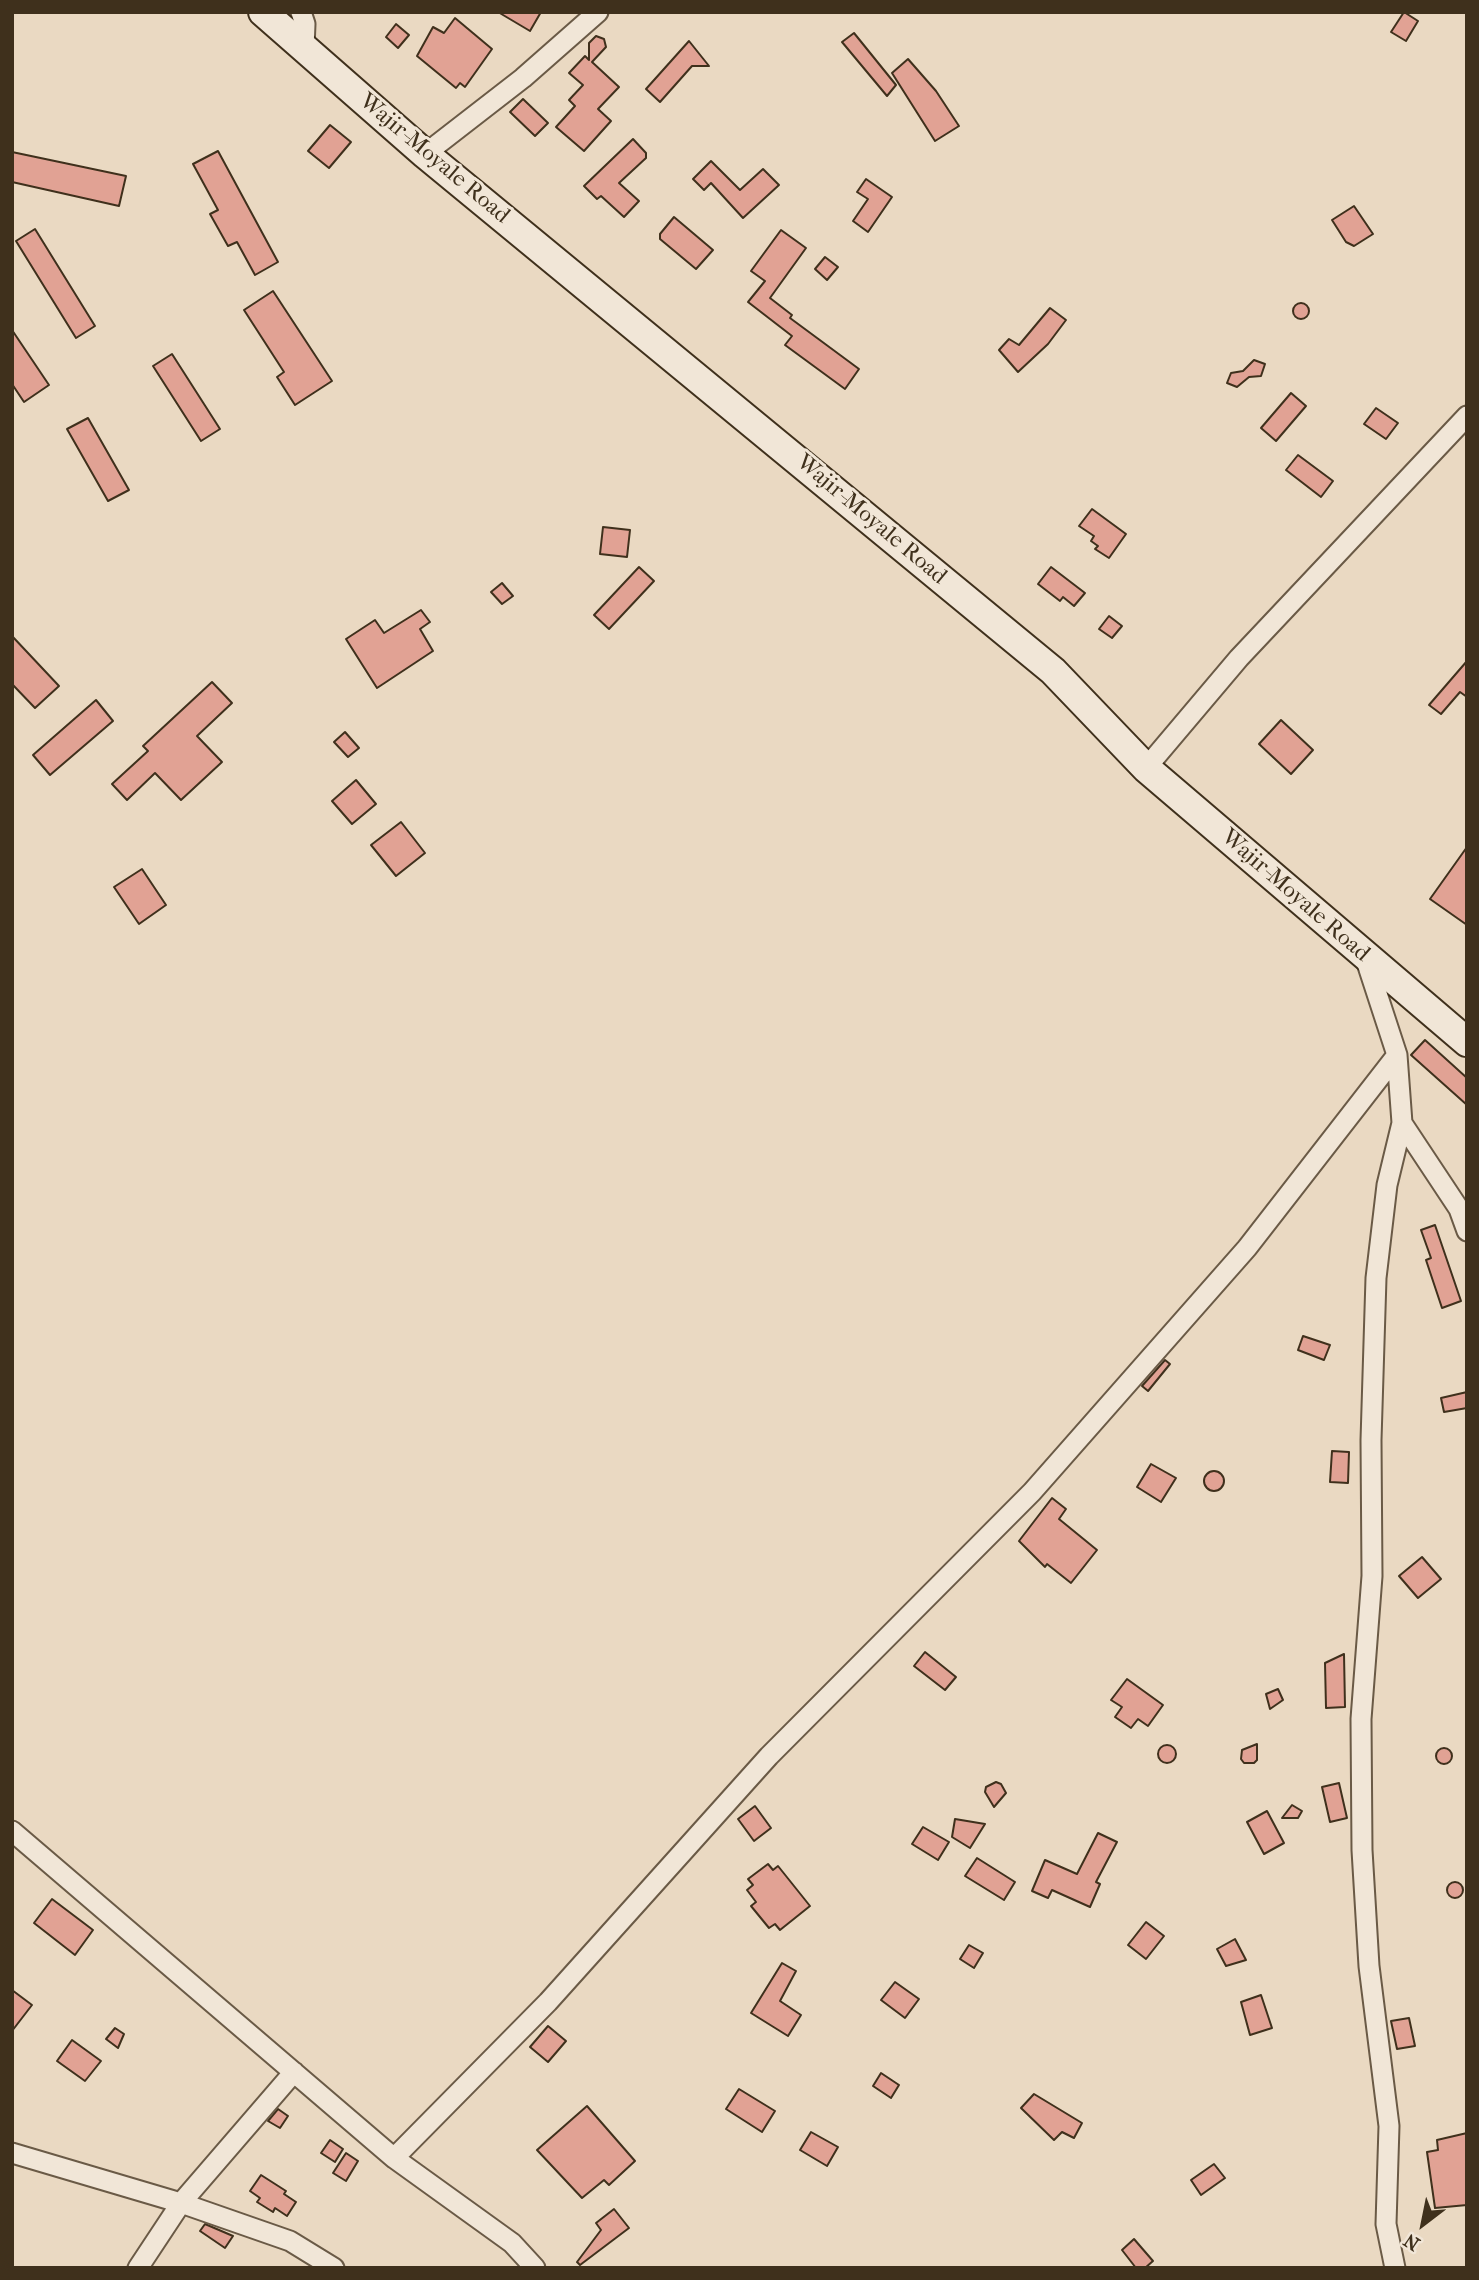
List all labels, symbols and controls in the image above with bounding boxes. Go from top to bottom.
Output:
street label: Wajir-Moyale Road [353,88,515,230]
street label: Wajir-Moyale Road [790,449,952,591]
street label: Wajir-Moyale Road [1215,824,1375,968]
north arrow [1388,2189,1458,2259]
text: N [1400,2229,1424,2255]

